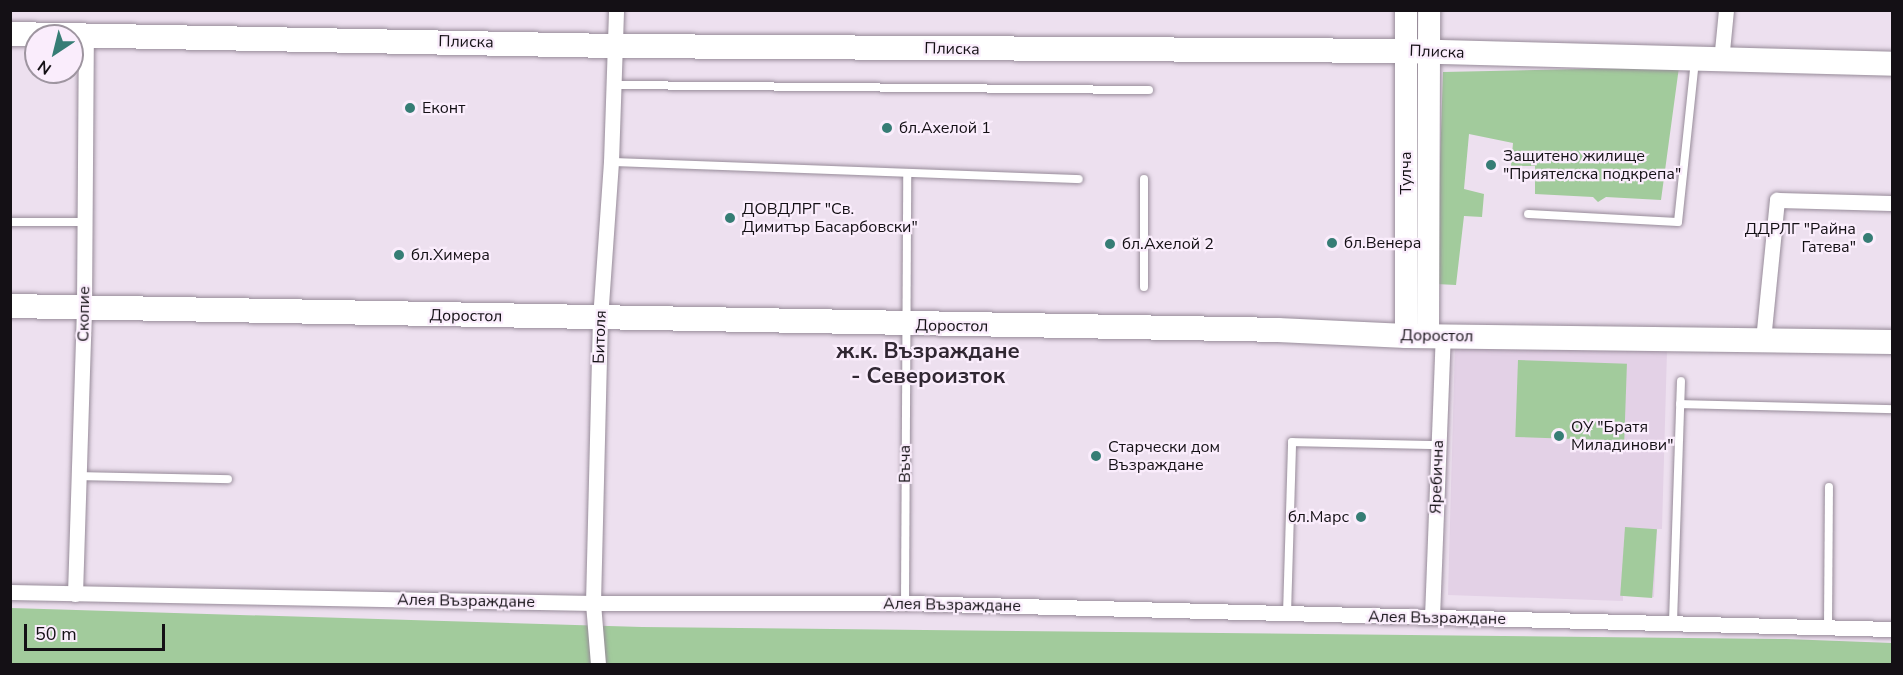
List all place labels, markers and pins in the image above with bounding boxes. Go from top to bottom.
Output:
place label: Еконт [422,98,465,118]
marker: Еконт [403,101,417,115]
place label: бл.Ахелой 1 [899,118,991,138]
marker: бл.Ахелой 1 [880,121,894,135]
place label: Защитено жилище "Приятелска подкрепа" [1503,146,1681,184]
marker: Защитено жилище "Приятелска подкрепа" [1484,158,1498,172]
place label: ДОВДЛРГ "Св. Димитър Басарбовски" [742,199,918,237]
marker: ДОВДЛРГ "Св. Димитър Басарбовски" [723,211,737,225]
place label: ДДРЛГ "Райна Гатева" [1745,219,1856,257]
marker: ДДРЛГ "Райна Гатева" [1861,231,1875,245]
place label: бл.Венера [1344,233,1421,253]
place label: бл.Ахелой 2 [1122,234,1214,254]
marker: бл.Венера [1325,236,1339,250]
marker: бл.Ахелой 2 [1103,237,1117,251]
place label: бл.Химера [411,245,490,265]
marker: бл.Химера [392,248,406,262]
place label: ОУ "Братя Миладинови" [1571,417,1673,455]
marker: ОУ "Братя Миладинови" [1552,429,1566,443]
place label: Старчески дом Възраждане [1108,437,1220,475]
marker: Старчески дом Възраждане [1089,449,1103,463]
place label: бл.Марс [1288,507,1349,527]
marker: бл.Марс [1354,510,1368,524]

